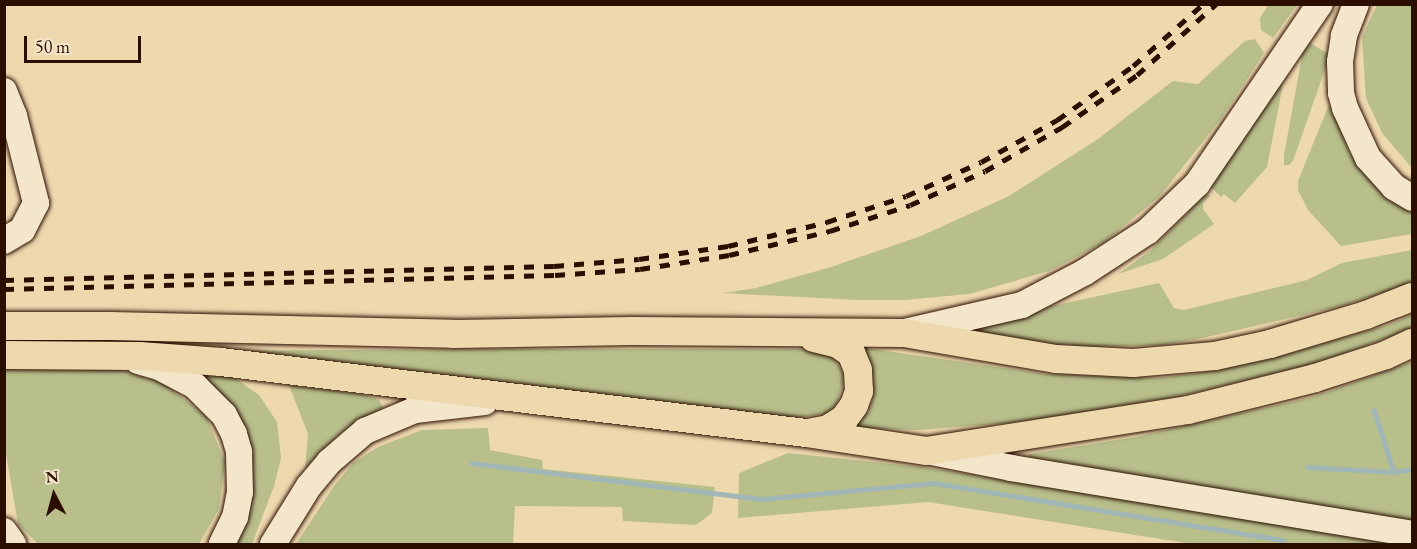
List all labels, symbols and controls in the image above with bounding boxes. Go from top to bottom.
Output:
scale bar [27,24,144,62]
text: 50 m [35,35,70,58]
north arrow [24,465,84,525]
text: N [45,465,60,488]

